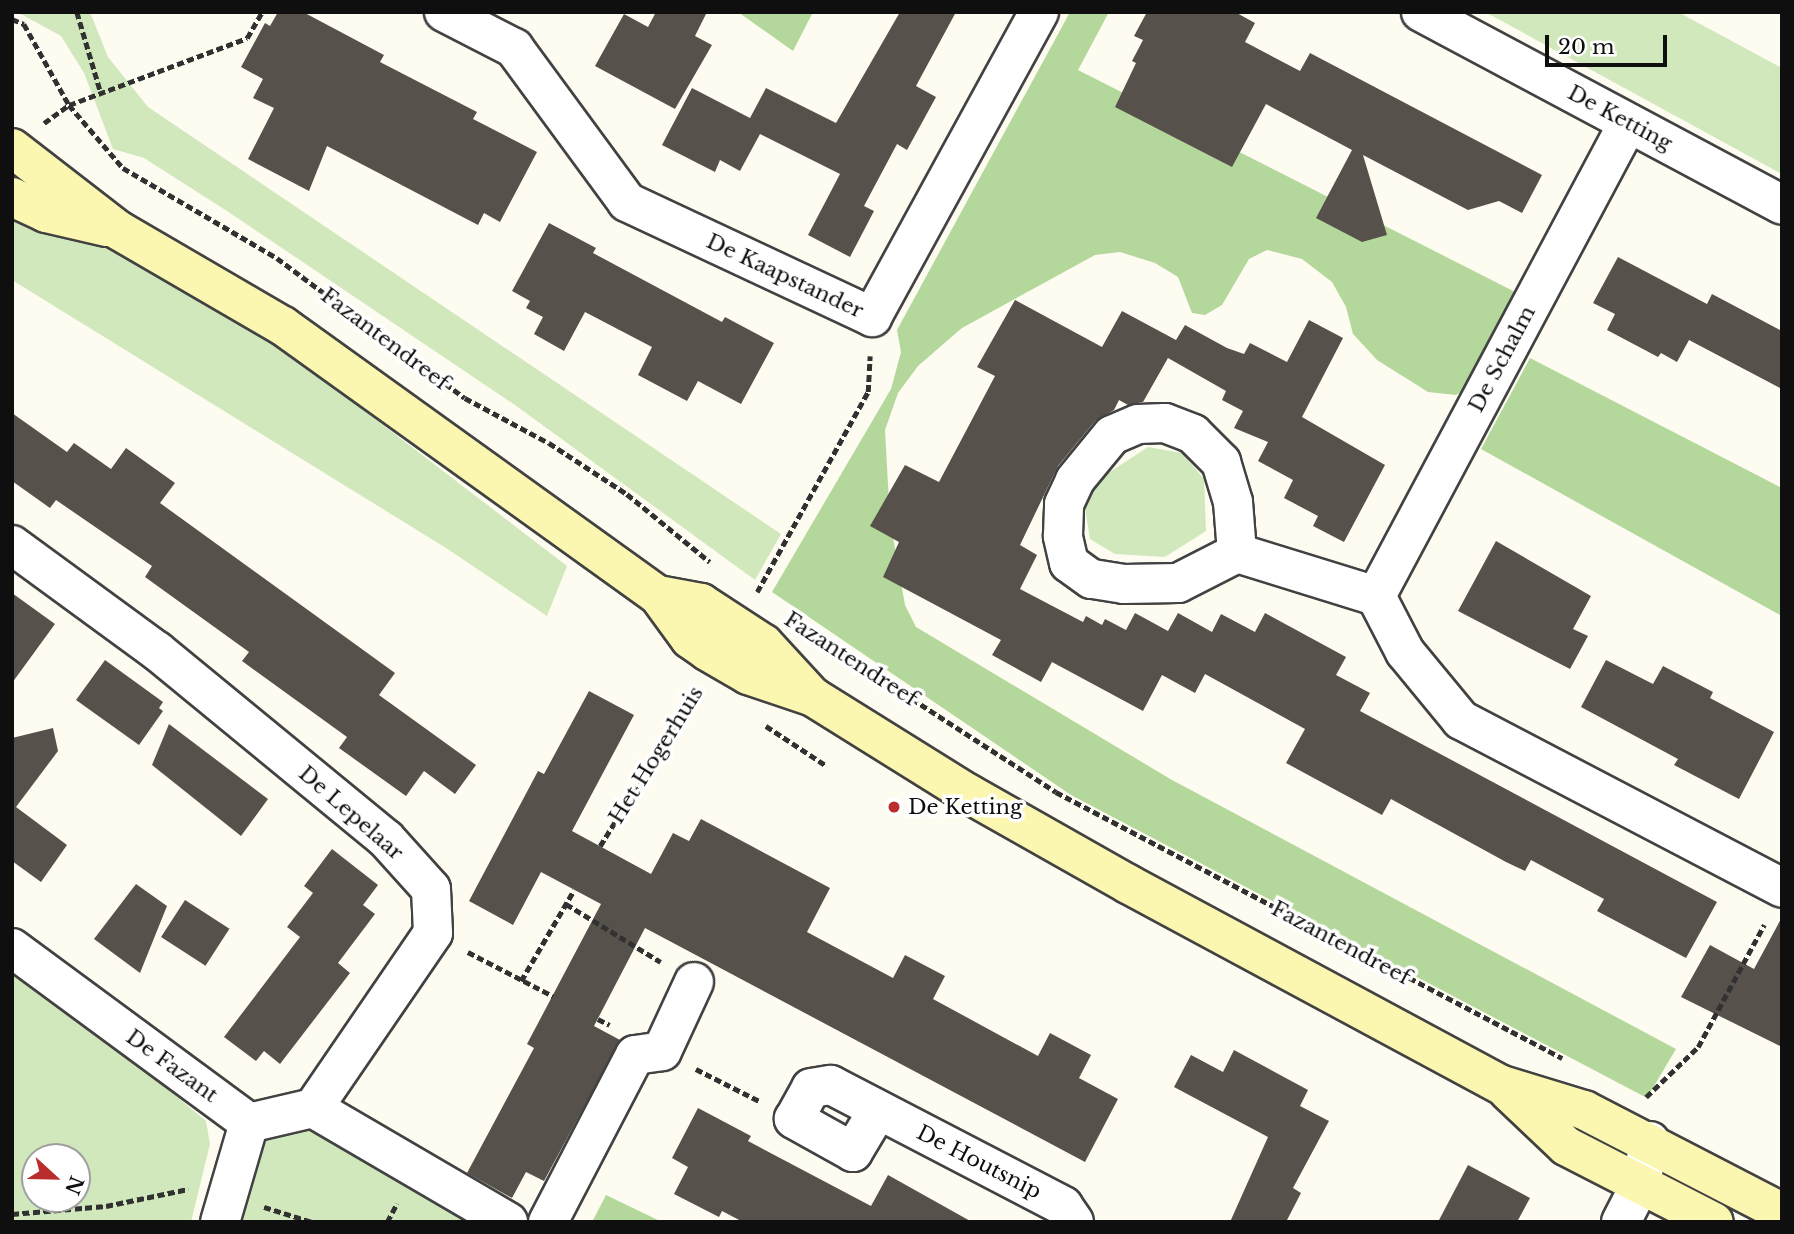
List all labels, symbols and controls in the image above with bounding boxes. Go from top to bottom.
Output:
scale bar [1549,21,1672,65]
text: 20 m [1558,34,1615,60]
street label: De Ketting [1563,80,1677,156]
street label: De Kaapstander [702,229,868,323]
street label: Fazantendreef [316,283,454,395]
street label: De Schalm [1463,301,1541,417]
street label: Fazantendreef [780,607,922,711]
street label: Het Hogerhuis [604,682,708,828]
street label: De Lepelaar [294,761,408,865]
place label: De Ketting [908,794,1023,820]
marker: De Ketting [886,799,902,815]
street label: Fazantendreef [1267,896,1415,990]
street label: De Fazant [121,1024,223,1108]
street label: De Houtsnip [912,1120,1046,1204]
north arrow [21,1143,91,1213]
text: N [60,1173,88,1198]

